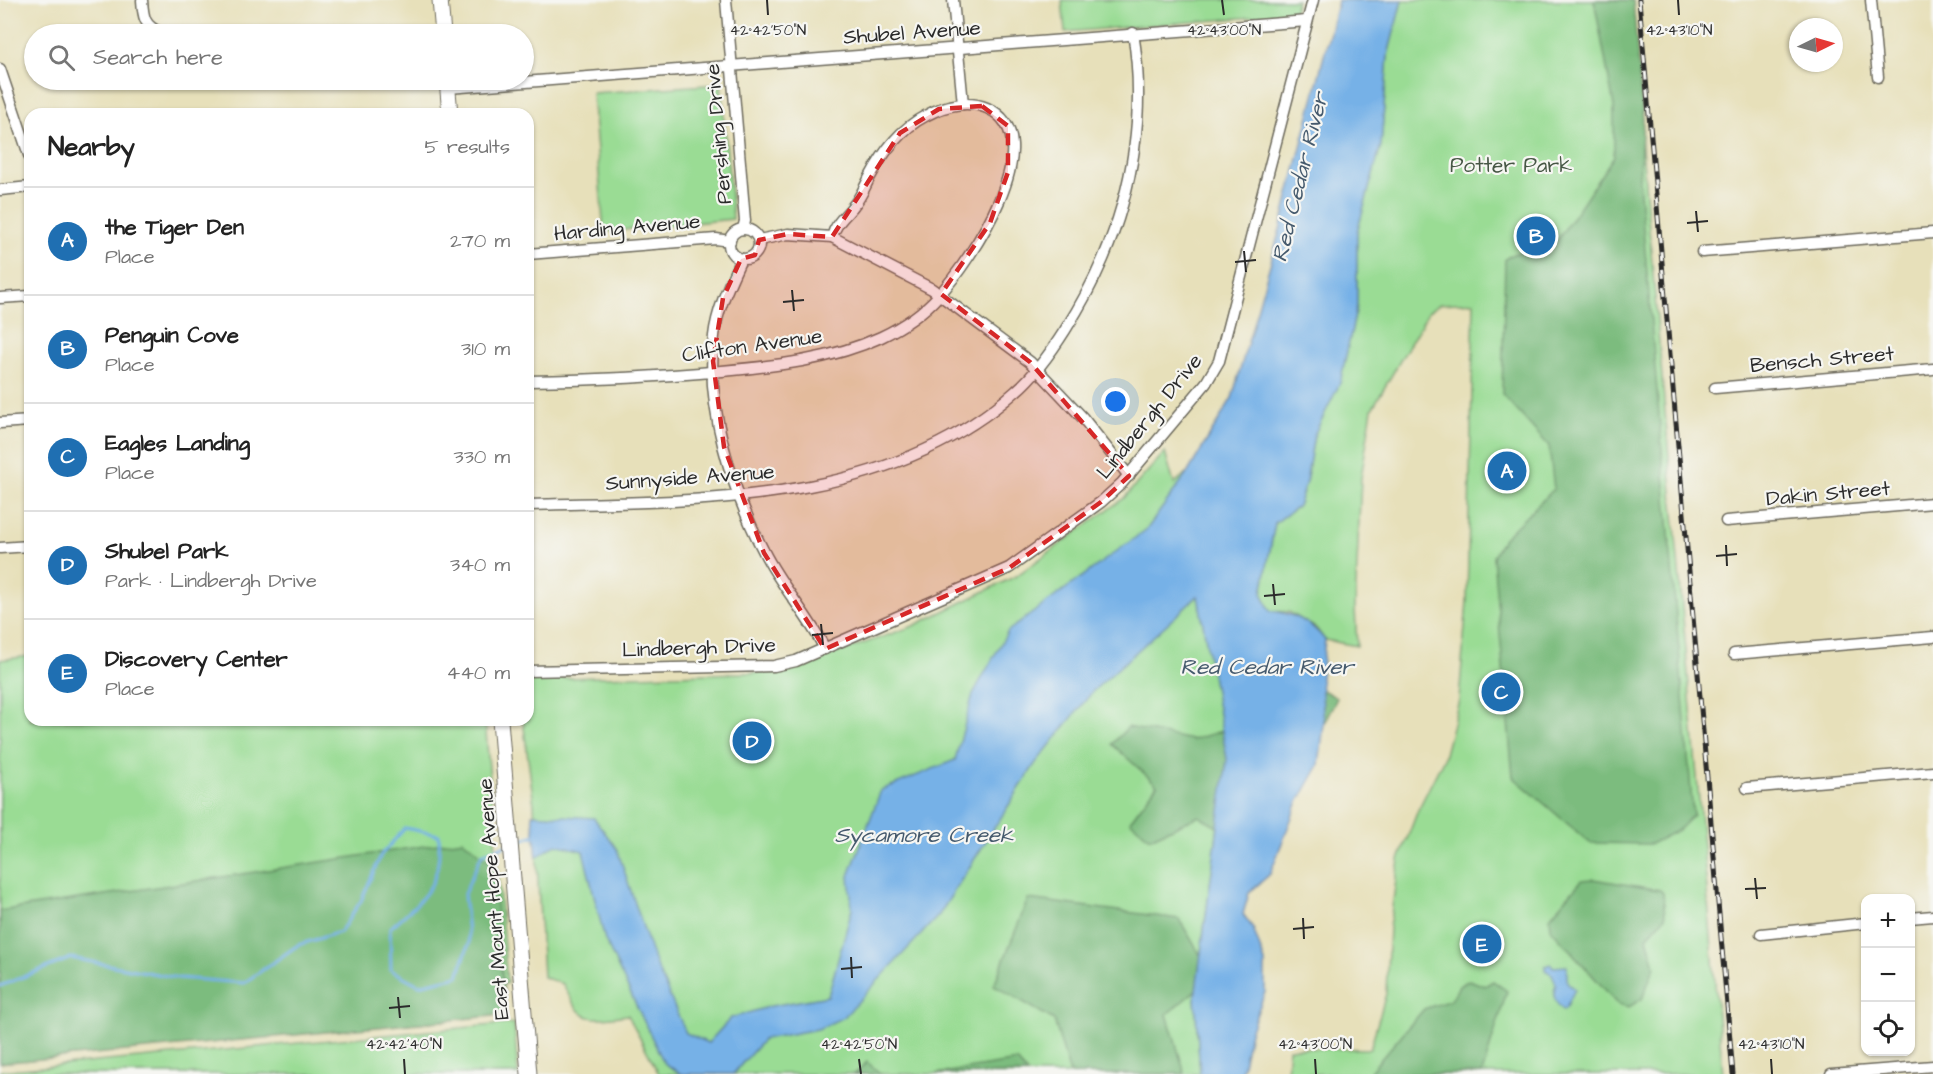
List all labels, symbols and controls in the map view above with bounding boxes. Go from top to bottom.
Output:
street label: Shubel Avenue [842,13,982,52]
north arrow [1789,18,1843,72]
text: 42°42'50"N [730,20,806,41]
text: 42°43'00"N [1187,20,1261,41]
text: 42°43'10"N [1646,20,1712,41]
search box [24,24,534,90]
icon: search [45,41,78,74]
text: Search here [93,42,223,73]
street label: Pershing Drive [698,62,741,205]
water label: Red Cedar River [1264,87,1337,265]
text: Nearby [48,129,135,165]
text: 5 results [425,133,510,161]
park label: Potter Park [1450,151,1572,180]
street label: Harding Avenue [553,207,702,250]
text: the Tiger Den [105,212,244,243]
pin: B [1516,214,1556,258]
text: A [61,227,74,255]
text: 270 m [450,227,510,255]
text: Place [105,243,155,271]
text: Penguin Cove [105,320,239,351]
street label: Clifton Avenue [680,321,824,370]
text: B [60,335,75,363]
text: 310 m [461,335,510,363]
street label: Bensch Street [1749,339,1896,380]
street label: Lindbergh Drive [1090,347,1211,487]
text: Place [105,351,155,379]
your location [1101,387,1130,416]
text: Eagles Landing [105,428,250,459]
text: C [60,443,75,471]
text: 330 m [453,443,510,471]
pin: A [1488,448,1526,494]
street label: Sunnyside Avenue [605,457,776,500]
text: Place [105,459,155,487]
street label: Dakin Street [1765,474,1892,513]
text: Shubel Park [105,536,229,567]
text: D [61,551,74,579]
text: 340 m [450,551,510,579]
text: Park · Lindbergh Drive [105,567,317,595]
street label: Lindbergh Drive [622,630,777,667]
text: Discovery Center [105,644,288,675]
water label: Red Cedar River [1180,652,1356,683]
text: E [62,659,73,687]
text: 440 m [447,659,510,687]
pin: C [1482,670,1520,714]
text: Place [105,675,155,703]
pin: D [732,718,771,764]
street label: East Mount Hope Avenue [471,777,517,1021]
water label: Sycamore Creek [835,820,1014,852]
map controls [1861,894,1915,1056]
button: + [1861,894,1915,948]
pin: E [1462,922,1502,966]
button: − [1861,948,1915,1002]
button: locate [1861,1002,1915,1056]
text: 42°42'40"N [366,1034,442,1055]
text: 42°42'50"N [821,1034,897,1055]
text: 42°43'00"N [1278,1034,1352,1055]
text: 42°43'10"N [1738,1034,1804,1055]

